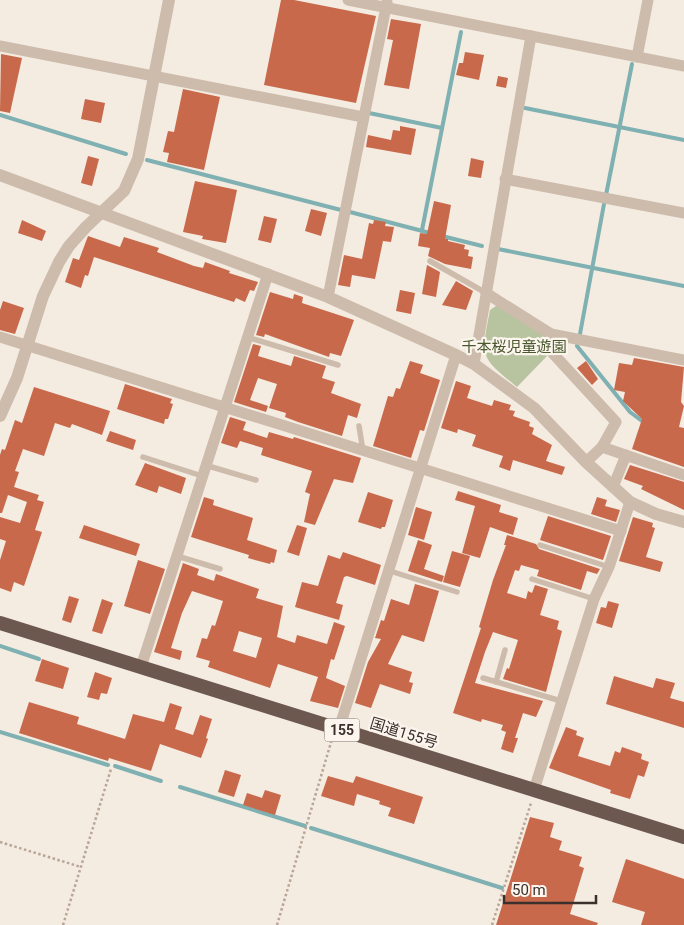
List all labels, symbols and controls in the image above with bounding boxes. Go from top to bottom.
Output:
park label: 千本桜児童遊園 [461,338,567,356]
street label: 国道155号 [368,714,440,752]
road number: 155 [324,718,360,742]
scale bar [504,872,596,904]
text: 50 m [512,881,546,899]

